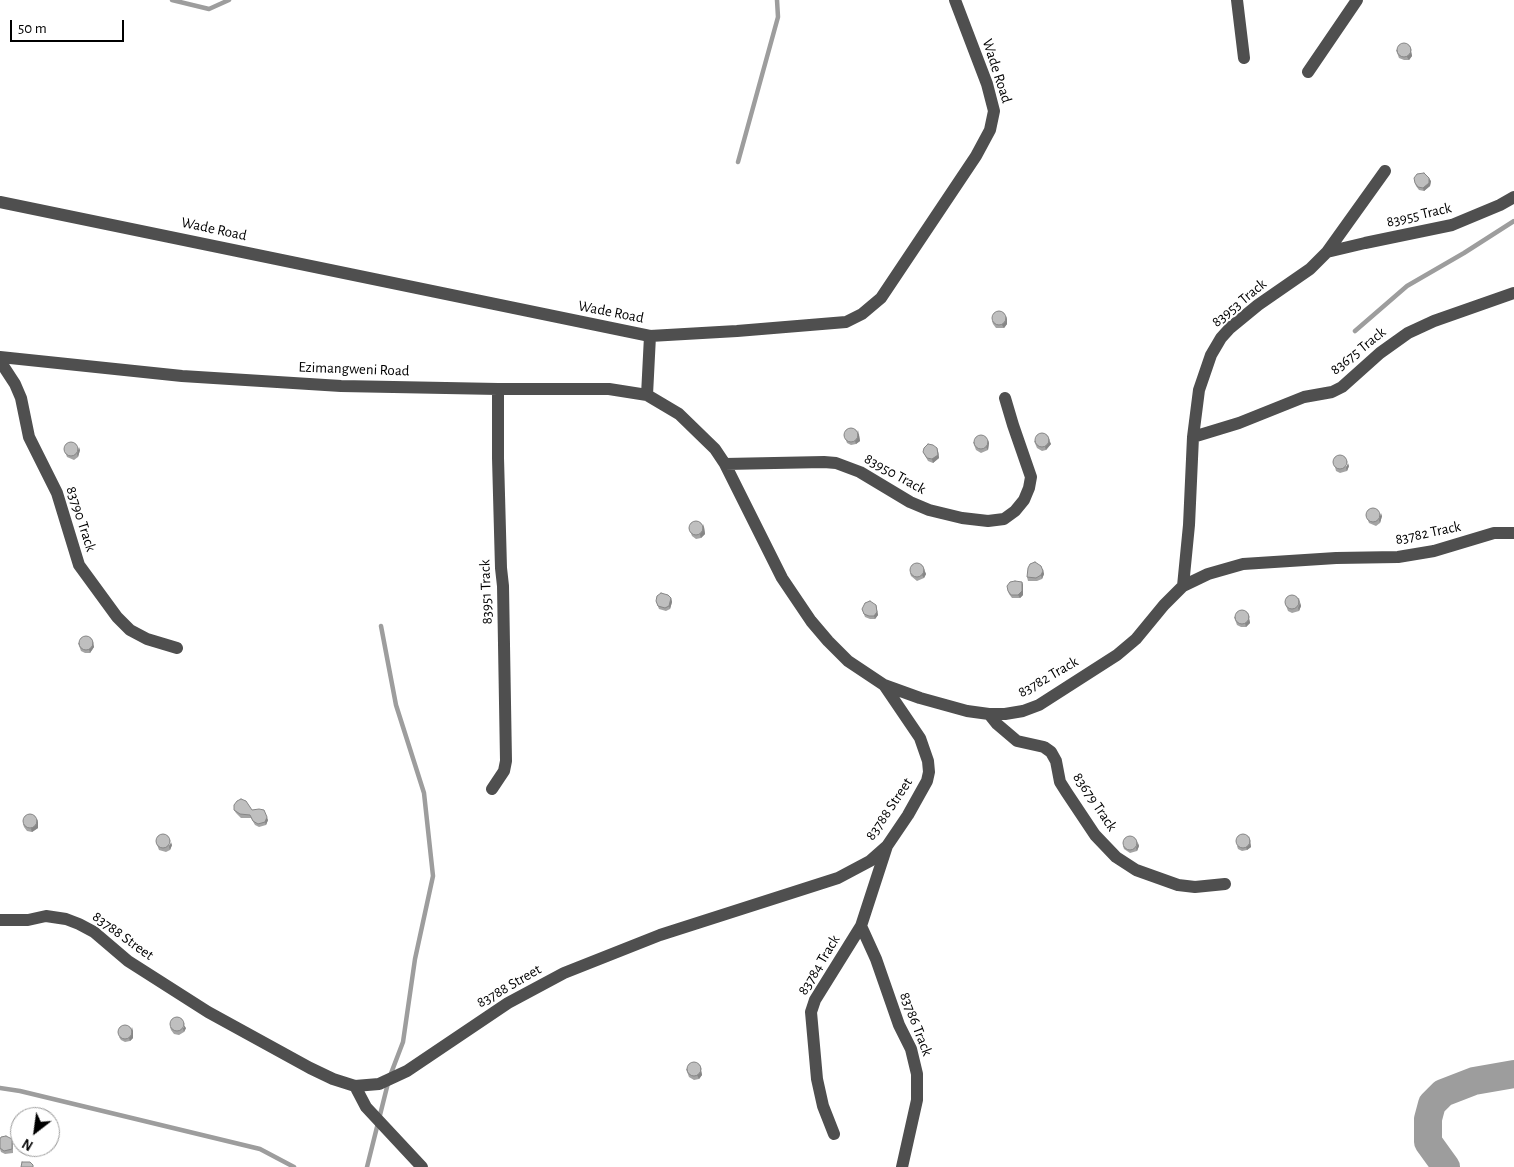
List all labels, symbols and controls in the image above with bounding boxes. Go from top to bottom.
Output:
scale bar [12,10,126,42]
text: 50 m [18,21,47,36]
street label: Wade Road [978,37,1016,105]
street label: 83955 Track [1385,199,1453,231]
street label: Wade Road [180,213,248,245]
street label: 83953 Track [1208,275,1270,331]
street label: Wade Road [577,297,645,327]
street label: 83675 Track [1327,323,1389,379]
street label: Ezimangweni Road [298,358,410,380]
street label: 83950 Track [861,450,929,498]
street label: 83790 Track [62,484,100,554]
street label: 83782 Track [1394,517,1462,549]
street label: 83951 Track [476,559,496,625]
street label: 83782 Track [1015,653,1081,701]
street label: 83679 Track [1069,769,1121,835]
street label: 83788 Street [862,774,916,844]
street label: 83788 Street [89,908,157,964]
street label: 83784 Track [794,932,844,998]
street label: 83788 Street [474,960,544,1012]
street label: 83786 Track [896,990,936,1058]
north arrow [10,1107,60,1157]
text: N [20,1136,36,1153]

